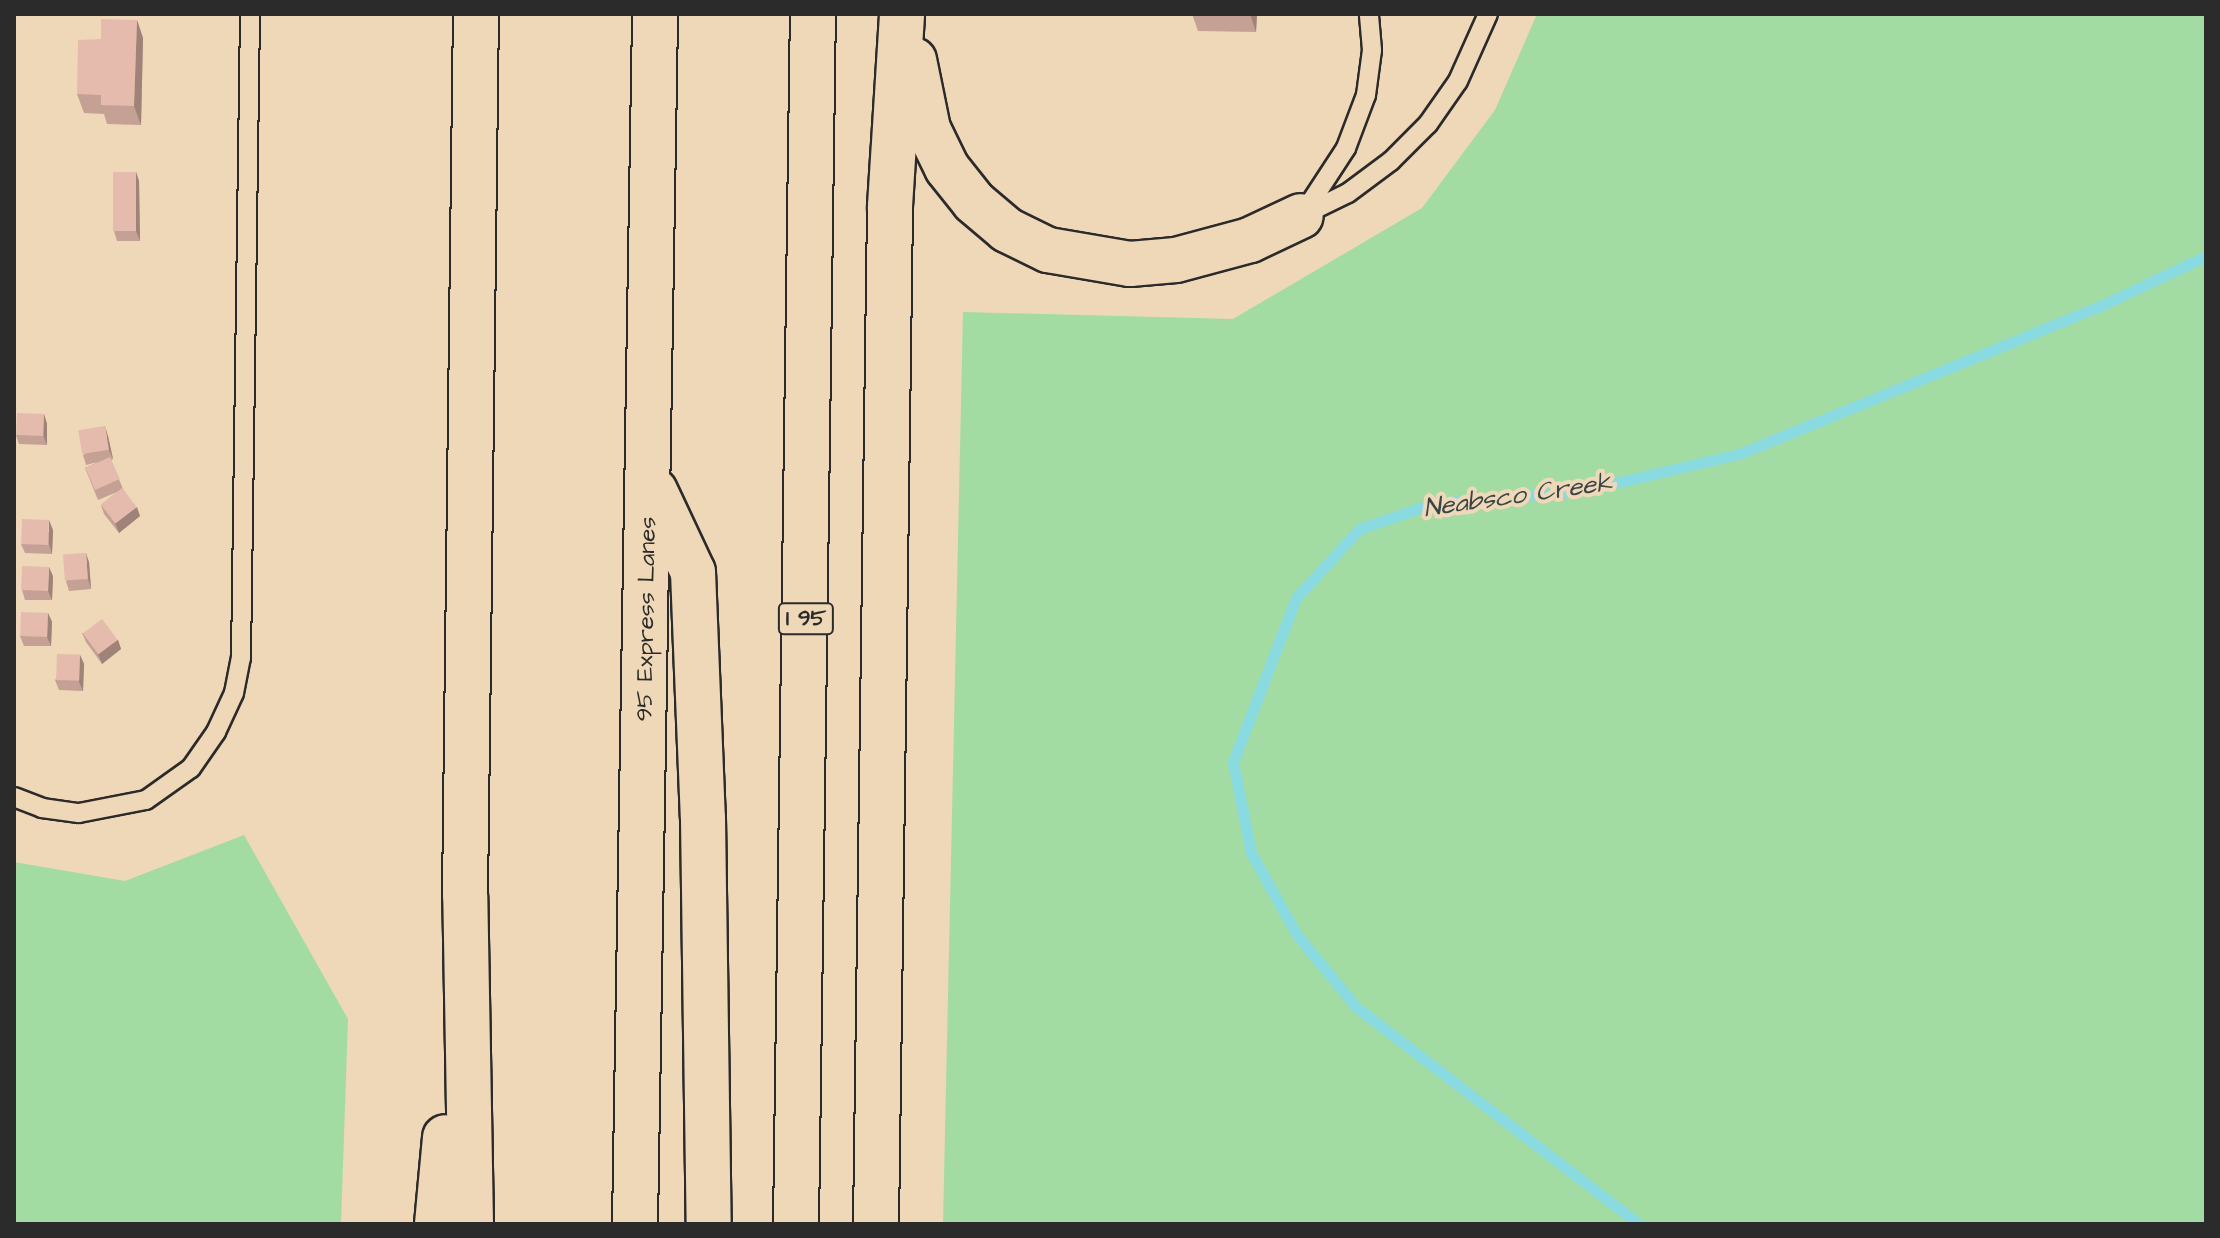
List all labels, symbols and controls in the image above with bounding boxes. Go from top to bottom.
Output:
water label: Neabsco Creek [1422,467,1614,525]
street label: 95 Express Lanes [631,516,663,722]
road number: I 95 [776,601,836,637]

